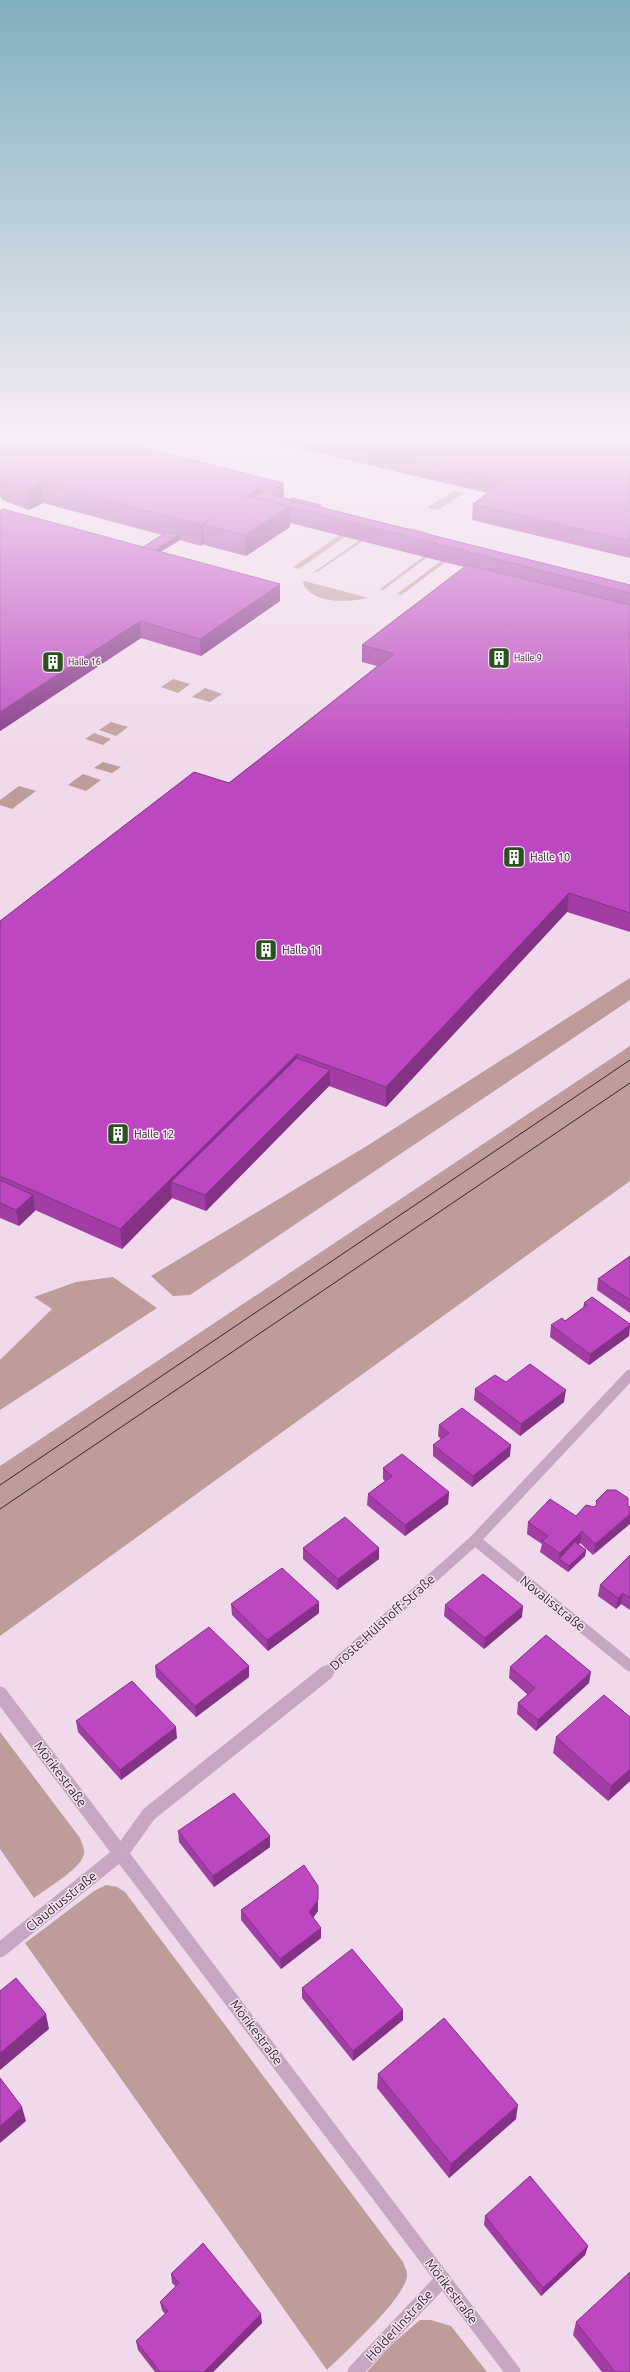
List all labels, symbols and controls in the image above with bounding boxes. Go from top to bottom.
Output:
building icon: Halle 9 [486,645,512,671]
building icon: Halle 16 [40,649,66,675]
place label: Halle 9 [514,653,542,663]
place label: Halle 16 [68,657,101,667]
building icon: Halle 10 [501,844,527,870]
place label: Halle 10 [530,851,570,863]
building icon: Halle 11 [253,937,279,963]
place label: Halle 11 [282,944,322,956]
building icon: Halle 12 [105,1121,131,1147]
place label: Halle 12 [134,1128,174,1140]
street label: Droste-Hülshoff-Straße [327,1571,437,1673]
street label: Novalisstraße [518,1573,588,1633]
street label: Mörikestraße [32,1739,90,1809]
street label: Claudiusstraße [23,1868,99,1934]
street label: Mörikestraße [228,1997,286,2067]
street label: Mörikestraße [423,2256,481,2326]
street label: Hölderlinstraße [363,2287,435,2363]

